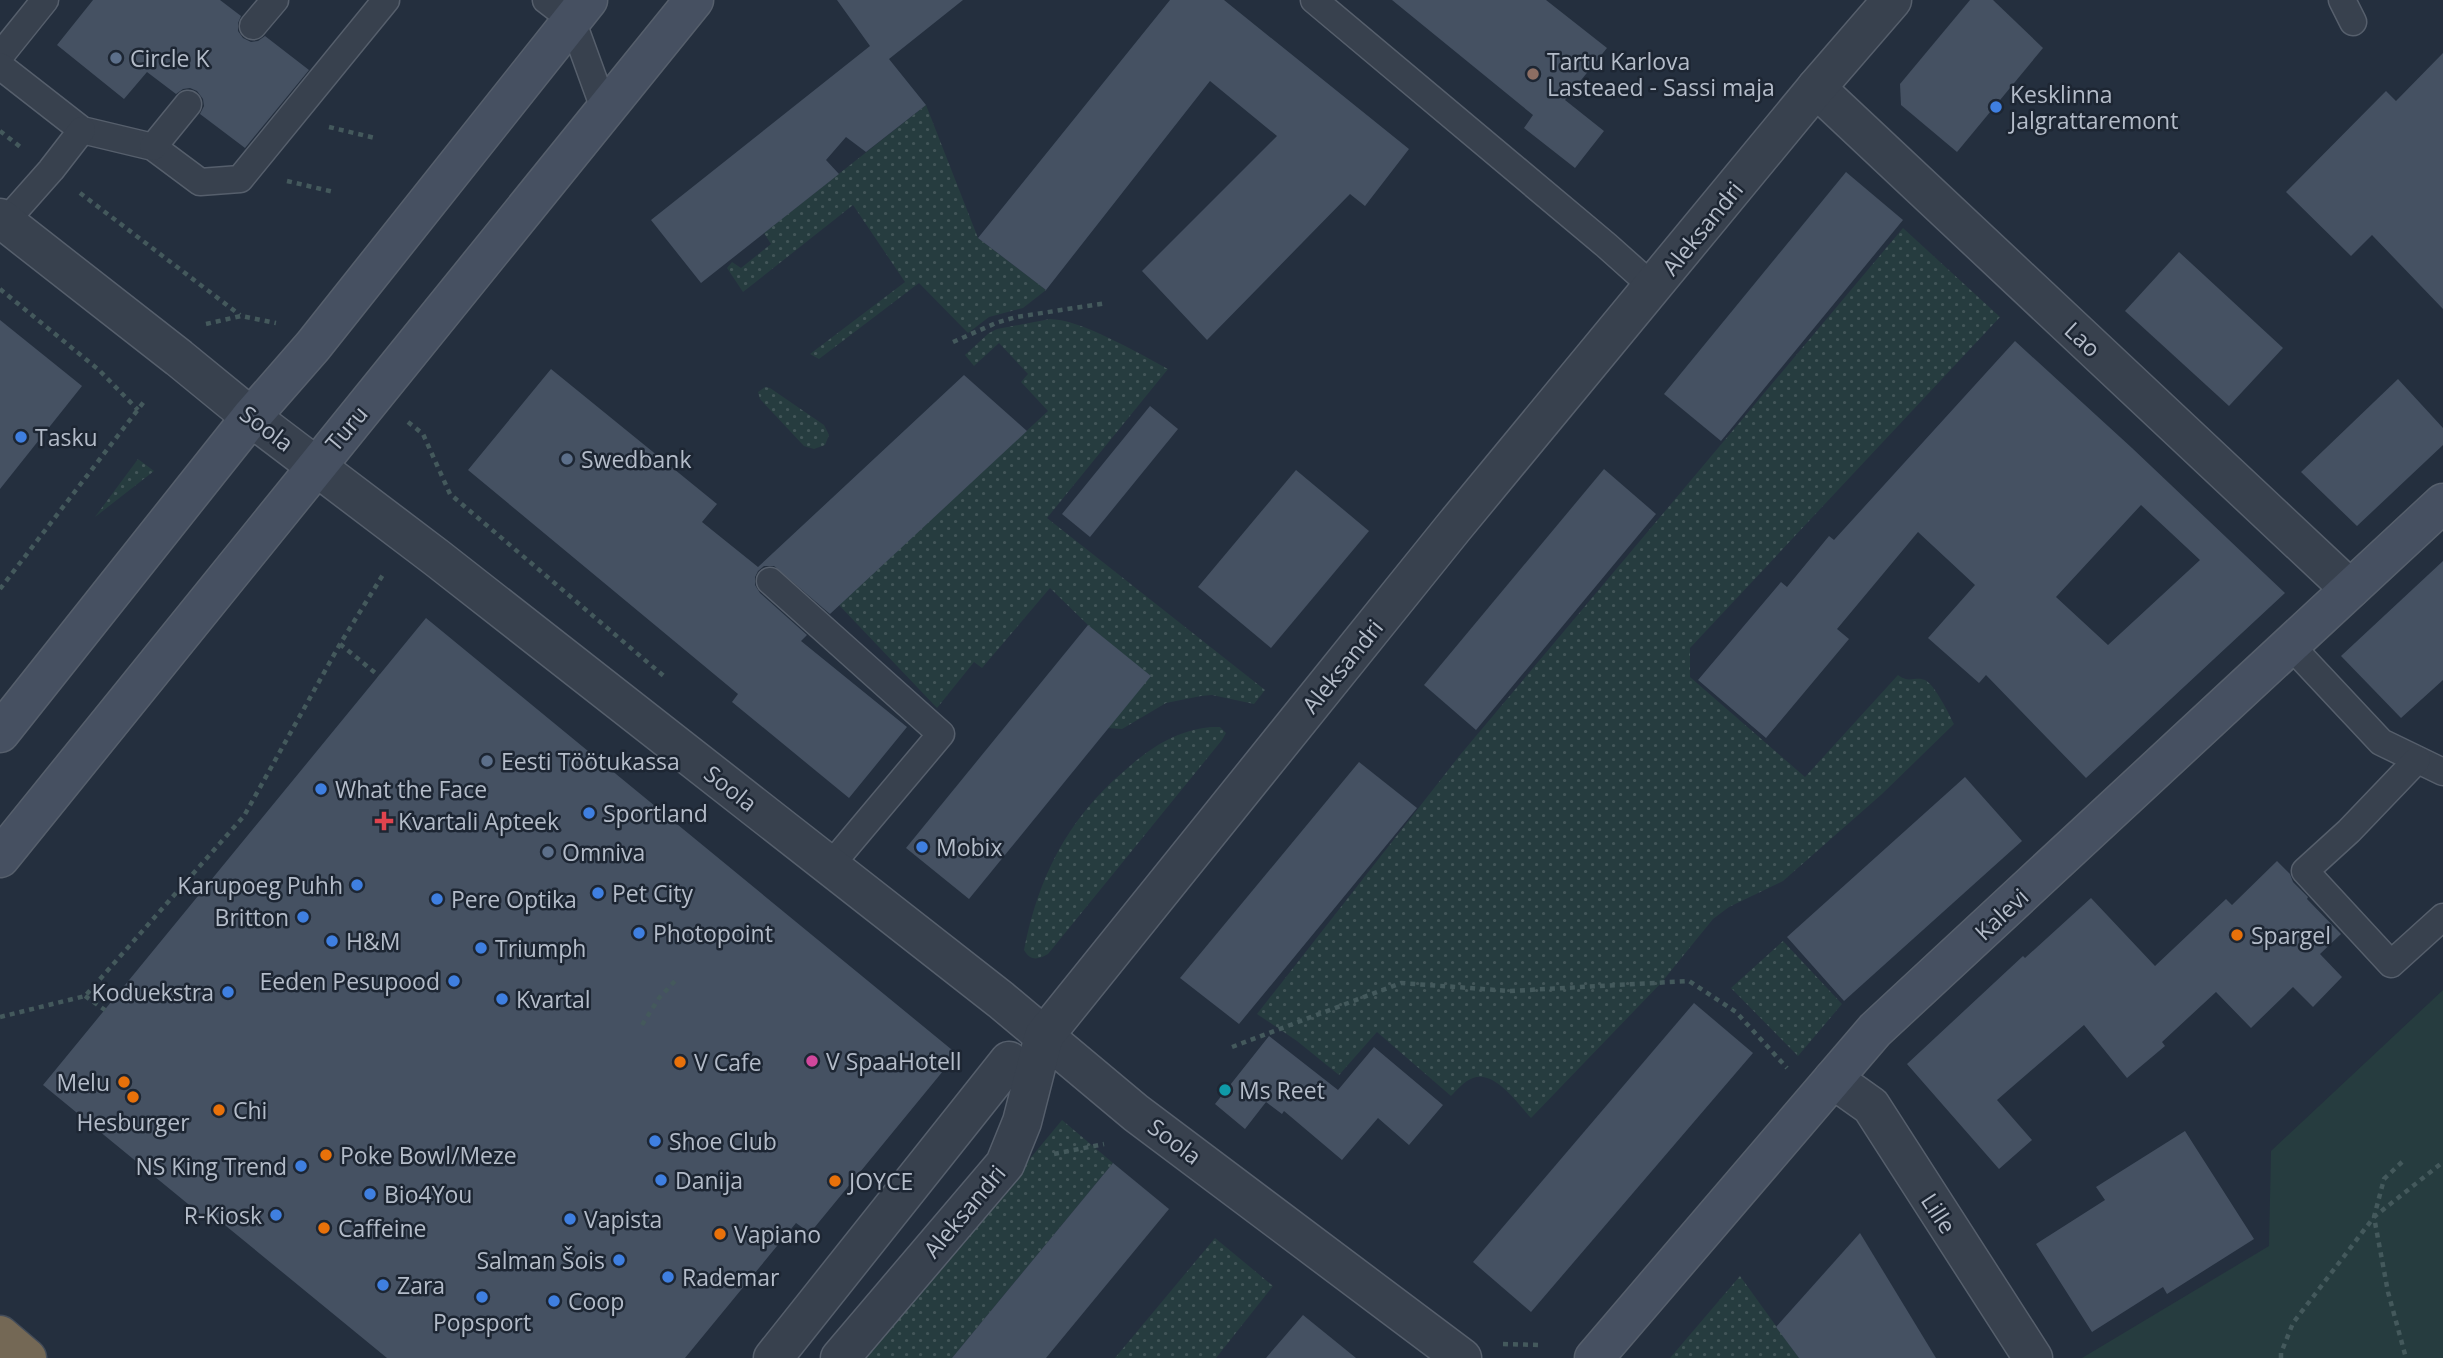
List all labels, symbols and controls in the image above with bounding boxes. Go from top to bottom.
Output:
place label: Circle K [130,42,210,74]
place label: Tartu Karlova Lasteaed - Sassi maja [1547,45,1775,103]
marker: Circle K [108,50,124,66]
marker: Tartu Karlova Lasteaed - Sassi maja [1525,66,1541,82]
place label: Kesklinna Jalgrattaremont [2008,78,2178,136]
marker: Kesklinna Jalgrattaremont [1988,99,2004,115]
street label: Aleksandri [1654,174,1750,282]
street label: Lao [2058,314,2108,364]
street label: Soola [234,398,300,458]
street label: Turu [318,398,374,458]
place label: Tasku [35,421,98,453]
marker: Tasku [13,429,29,445]
place label: Swedbank [581,443,691,475]
marker: Swedbank [559,451,575,467]
street label: Aleksandri [1294,612,1390,720]
place label: Eesti Töötukassa [501,745,680,777]
marker: Eesti Töötukassa [479,753,495,769]
street label: Soola [698,757,764,819]
place label: What the Face [335,773,487,805]
marker: What the Face [313,781,329,797]
place label: Sportland [603,797,708,829]
place label: Kvartali Apteek [398,805,559,837]
marker: Sportland [581,805,597,821]
marker: Kvartali Apteek [376,813,392,829]
place label: Mobix [936,831,1002,863]
place label: Omniva [562,836,645,868]
marker: Mobix [914,839,930,855]
marker: Omniva [540,844,556,860]
place label: Karupoeg Puhh [177,869,343,901]
marker: Karupoeg Puhh [349,877,365,893]
place label: Pet City [612,877,693,909]
street label: Kalevi [1967,881,2035,947]
place label: Pere Optika [451,883,577,915]
marker: Pet City [590,885,606,901]
marker: Pere Optika [429,891,445,907]
place label: Britton [215,901,289,933]
marker: Britton [295,909,311,925]
place label: Photopoint [653,917,773,949]
place label: Spargel [2251,919,2331,951]
place label: H&M [346,925,400,957]
marker: Photopoint [631,925,647,941]
marker: Spargel [2229,927,2245,943]
place label: Triumph [495,932,586,964]
marker: H&M [324,933,340,949]
marker: Triumph [473,940,489,956]
place label: Eeden Pesupood [260,965,440,997]
marker: Eeden Pesupood [446,973,462,989]
place label: Koduekstra [92,976,214,1008]
place label: Kvartal [516,983,591,1015]
marker: Koduekstra [220,984,236,1000]
marker: Kvartal [494,991,510,1007]
place label: V SpaaHotell [826,1045,961,1077]
place label: V Cafe [694,1046,762,1078]
marker: V SpaaHotell [804,1053,820,1069]
marker: V Cafe [672,1054,688,1070]
place label: Melu [56,1066,110,1098]
marker: Melu [116,1074,132,1090]
place label: Ms Reet [1239,1074,1325,1106]
marker: Ms Reet [1217,1082,1233,1098]
marker: Hesburger [125,1089,141,1105]
place label: Chi [233,1094,267,1126]
marker: Chi [211,1102,227,1118]
place label: Hesburger [76,1106,190,1138]
street label: Soola [1142,1111,1208,1171]
place label: Shoe Club [669,1125,777,1157]
marker: Shoe Club [647,1133,663,1149]
place label: Poke Bowl/Meze [340,1139,517,1171]
marker: Poke Bowl/Meze [318,1147,334,1163]
place label: NS King Trend [135,1150,287,1182]
marker: NS King Trend [293,1158,309,1174]
street label: Aleksandri [916,1158,1012,1264]
place label: Danija [675,1164,743,1196]
place label: JOYCE [847,1165,913,1197]
marker: Danija [653,1172,669,1188]
marker: JOYCE [827,1173,843,1189]
place label: Bio4You [384,1178,472,1210]
marker: Bio4You [362,1186,378,1202]
street label: Lille [1914,1187,1964,1239]
place label: R-Kiosk [184,1199,262,1231]
place label: Vapista [584,1203,662,1235]
marker: R-Kiosk [268,1207,284,1223]
marker: Vapista [562,1211,578,1227]
place label: Caffeine [338,1212,427,1244]
place label: Vapiano [734,1218,821,1250]
marker: Caffeine [316,1220,332,1236]
marker: Vapiano [712,1226,728,1242]
place label: Salman Šois [476,1244,605,1276]
marker: Salman Šois [611,1252,627,1268]
place label: Rademar [682,1261,780,1293]
place label: Zara [397,1269,445,1301]
marker: Rademar [660,1269,676,1285]
marker: Zara [375,1277,391,1293]
place label: Coop [568,1285,624,1317]
marker: Popsport [474,1289,490,1305]
marker: Coop [546,1293,562,1309]
place label: Popsport [433,1306,531,1338]

